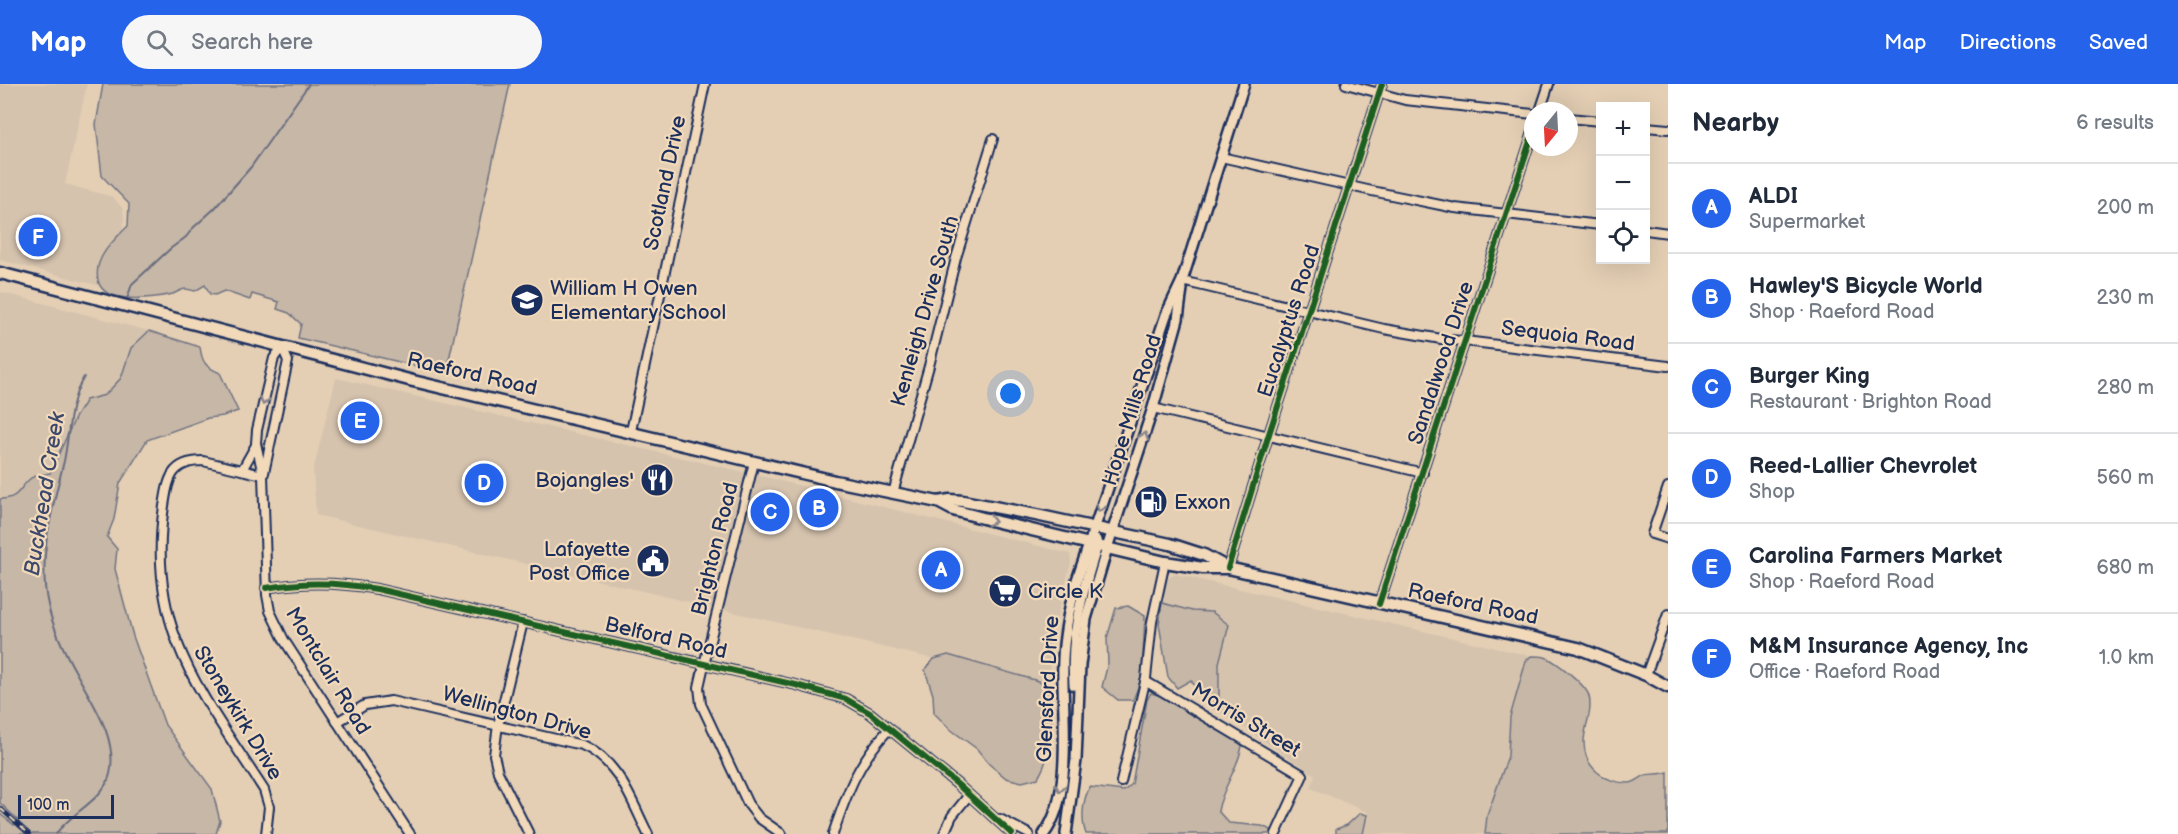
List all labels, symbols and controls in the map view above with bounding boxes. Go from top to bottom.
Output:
search box [122,15,542,69]
text: Map [30,26,86,59]
icon: search [143,26,176,59]
text: Search here [191,29,313,56]
text: Map [1884,30,1927,55]
text: Directions [1960,30,2056,55]
text: Saved [2089,30,2148,55]
north arrow [1524,102,1578,156]
map controls [1596,102,1650,264]
button: + [1596,102,1650,156]
text: Nearby [1692,108,1779,139]
text: 6 results [2076,111,2154,135]
street label: Scotland Drive [638,113,692,253]
button: − [1596,156,1650,210]
text: ALDI [1749,183,1798,210]
text: A [1705,196,1718,220]
text: 200 m [2097,196,2154,220]
button: locate [1596,210,1650,264]
text: Supermarket [1749,210,1865,234]
street label: Kenleigh Drive South [886,213,964,409]
pin: F [18,214,57,260]
street label: Eucalyptus Road [1253,242,1325,400]
text: Hawley'S Bicycle World [1749,273,1983,300]
place label: William H Owen Elementary School [550,276,726,325]
street label: Sandalwood Drive [1403,278,1479,448]
school or university icon: William H Owen Elementary School [509,282,545,318]
text: B [1704,286,1719,310]
text: 230 m [2097,286,2154,310]
text: Shop · Raeford Road [1749,300,1934,324]
street label: Sequoia Road [1500,315,1636,357]
street label: Hope Mills Road [1097,331,1167,489]
street label: Raeford Road [405,347,539,401]
text: Burger King [1749,363,1870,390]
text: C [1704,376,1719,400]
text: 280 m [2097,376,2154,400]
your location [996,379,1025,408]
text: Restaurant · Brighton Road [1749,390,1992,414]
one-way arrow [258,396,271,406]
pin: E [340,398,380,444]
water label: Buckhead Creek [19,409,71,578]
one-way arrow [1137,431,1150,442]
text: Reed-Lallier Chevrolet [1749,453,1977,480]
pin: D [464,460,504,506]
restaurant icon: Bojangles' [639,462,675,498]
text: D [1705,466,1718,490]
text: 560 m [2097,466,2154,490]
place label: Bojangles' [535,468,634,493]
street label: Brighton Road [686,480,744,618]
text: Shop [1749,480,1795,504]
fuel station icon: Exxon [1133,484,1169,520]
pin: B [800,486,838,530]
pin: C [750,490,790,534]
place label: Exxon [1174,490,1231,515]
one-way arrow [1095,502,1108,513]
one-way arrow [987,514,997,526]
place label: Lafayette Post Office [529,537,630,586]
public building icon: Lafayette Post Office [635,543,671,579]
text: Carolina Farmers Market [1749,543,2002,570]
pin: A [922,548,960,592]
text: E [1705,556,1718,580]
text: 680 m [2096,556,2154,580]
text: Shop · Raeford Road [1749,570,1934,594]
supermarket icon: Circle K [987,573,1023,609]
street label: Raeford Road [1406,578,1540,630]
place label: Circle K [1028,579,1103,604]
street label: Montclair Road [280,603,376,739]
street label: Belford Road [602,612,730,664]
street label: Glensford Drive [1032,615,1064,763]
text: M&M Insurance Agency, Inc [1749,633,2028,660]
street label: Stoneykirk Drive [188,641,288,785]
text: F [1705,646,1718,670]
text: 1.0 km [2099,646,2154,670]
text: Office · Raeford Road [1749,660,1940,684]
street label: Morris Street [1187,677,1306,763]
street label: Wellington Drive [440,681,594,745]
one-way arrow [1055,783,1067,793]
scale bar [18,792,114,820]
text: 100 m [27,796,70,815]

